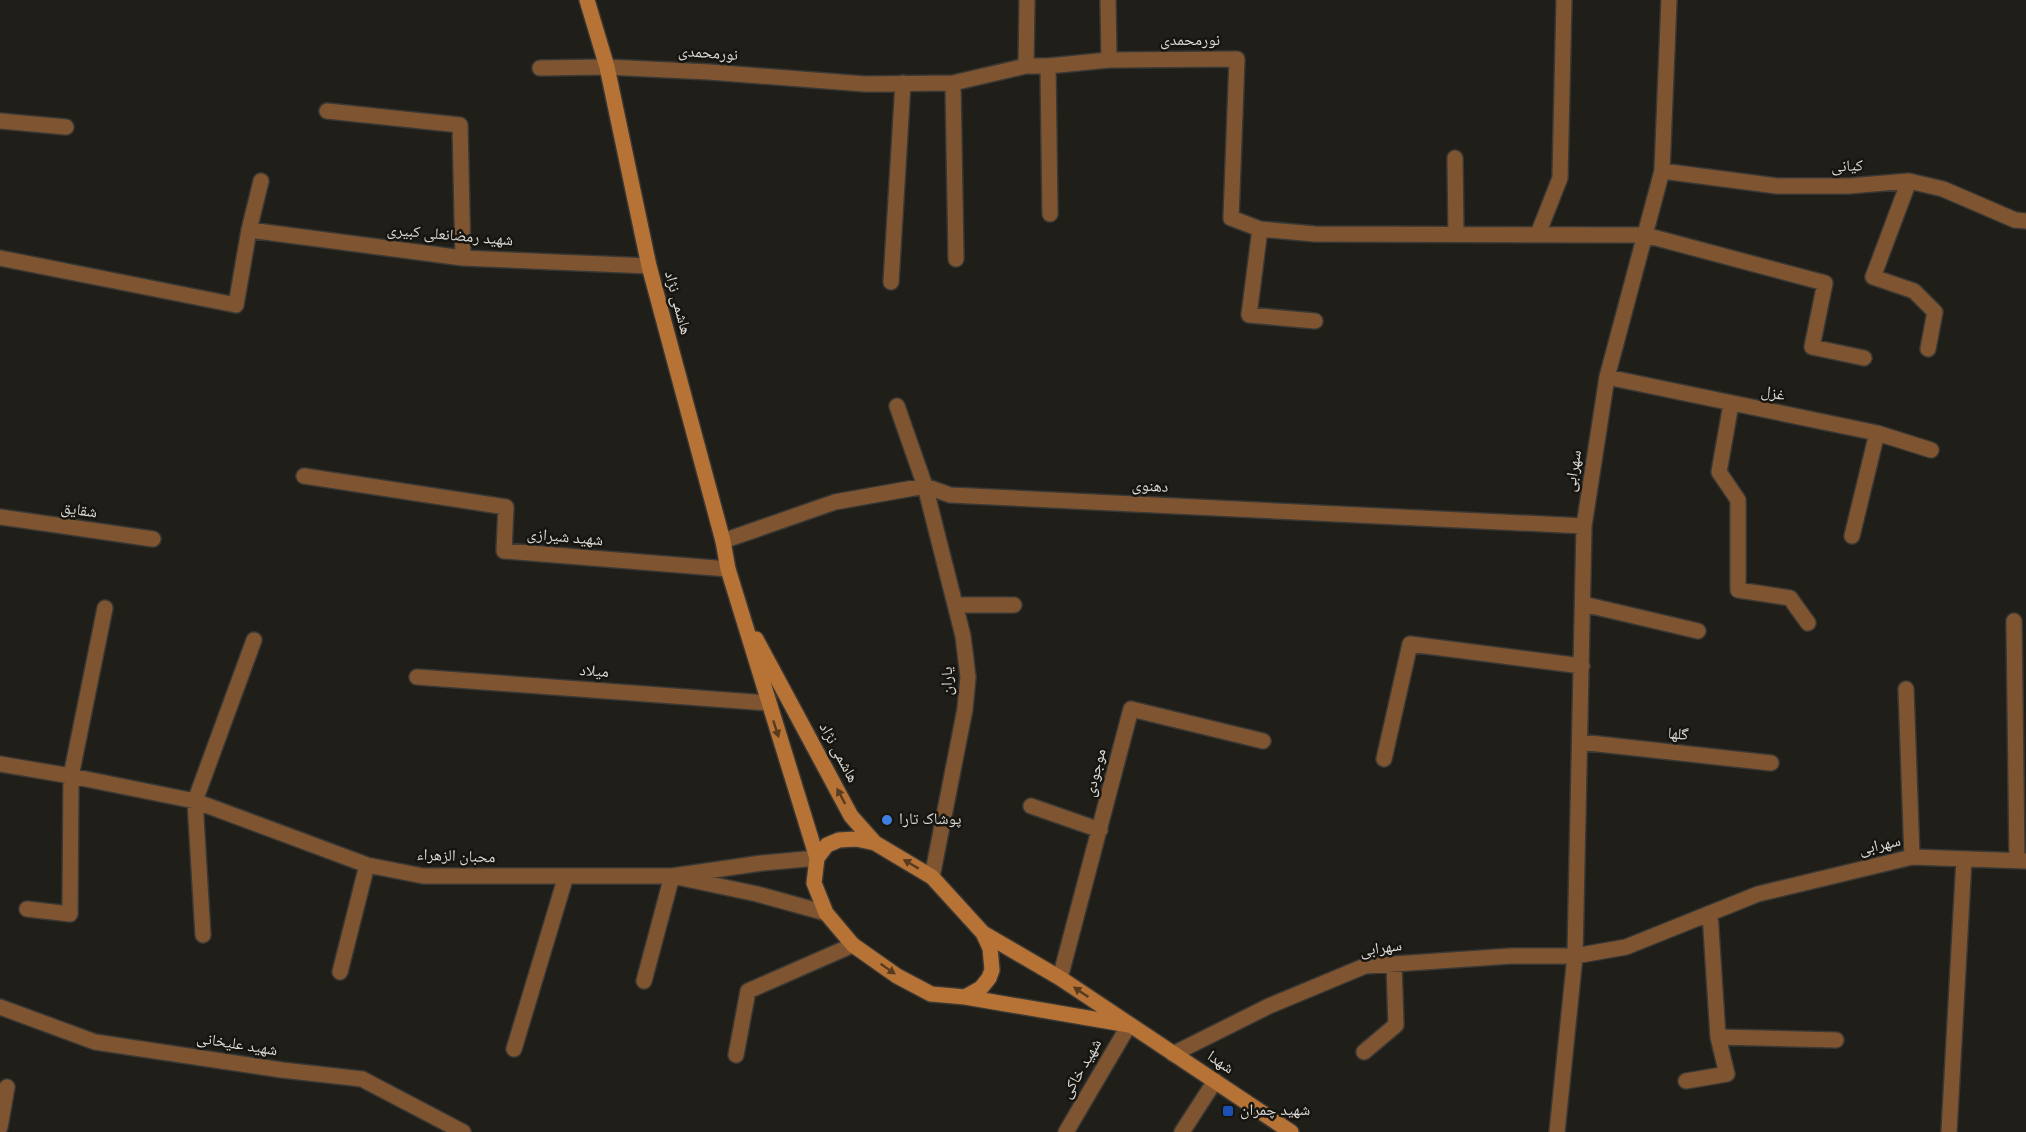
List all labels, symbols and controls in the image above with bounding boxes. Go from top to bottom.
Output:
street label: نورمحمدی [1160,31,1220,51]
street label: نورمحمدی [677,42,739,66]
street label: کیانی [1831,156,1864,178]
street label: شهید رمضانعلی کبیری [386,221,514,251]
street label: هاشمی نژاد [659,269,695,337]
street label: غزل [1759,382,1787,406]
street label: سهرابی [1561,449,1587,493]
street label: دهنوی [1131,476,1169,498]
street label: شقایق [60,499,98,523]
street label: شهید شیرازی [526,525,604,551]
street label: میلاد [579,661,609,683]
street label: یاران [938,667,958,695]
street label: هاشمی نژاد [814,719,862,787]
one-way arrow [772,720,781,738]
street label: گلها [1667,724,1690,746]
street label: موجودی [1080,747,1112,799]
one-way arrow [836,787,846,804]
place label: پوشاک تارا [899,810,962,830]
marker: پوشاک تارا [880,813,894,827]
street label: سهرابی [1857,831,1903,861]
street label: محبان الزهراء [416,846,496,868]
one-way arrow [902,859,919,869]
street label: سهرابی [1359,936,1403,962]
one-way arrow [880,963,896,974]
one-way arrow [1073,986,1089,998]
street label: شهید علیخانی [195,1029,279,1061]
street label: شهید خاکی [1057,1036,1107,1102]
street label: شهدا [1203,1047,1237,1079]
place label: شهید چمران [1240,1101,1310,1121]
marker: شهید چمران [1221,1104,1235,1118]

